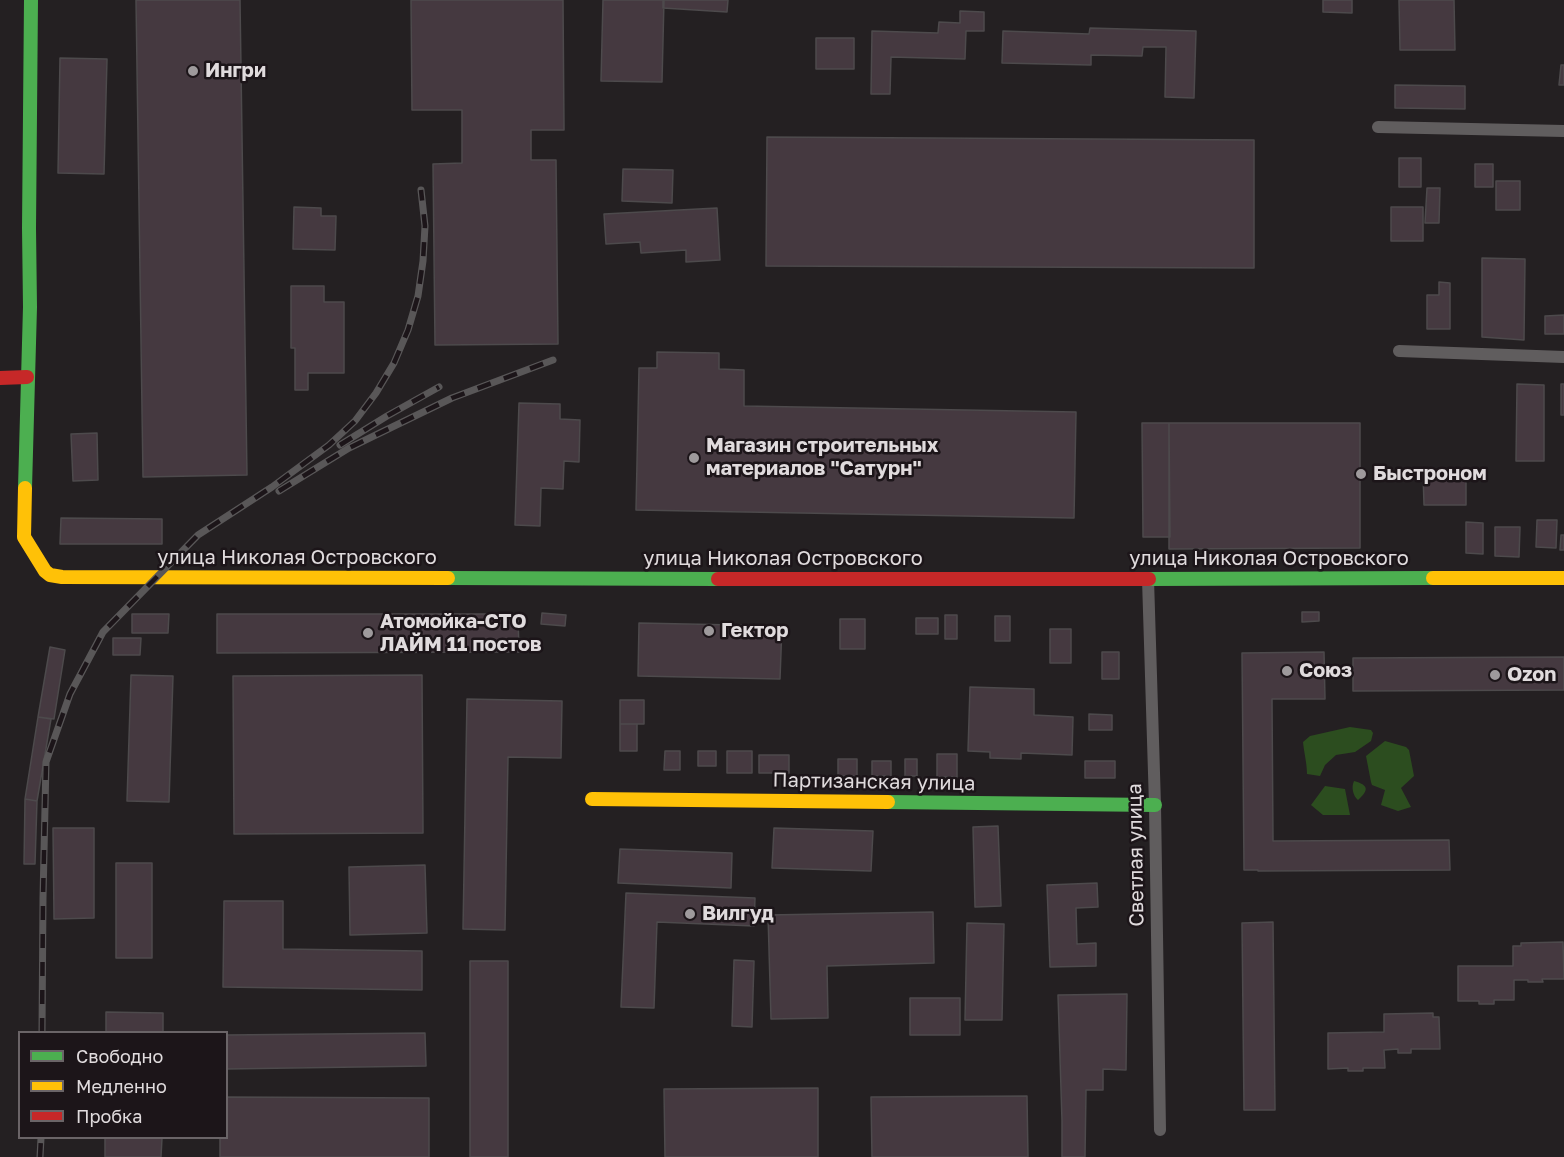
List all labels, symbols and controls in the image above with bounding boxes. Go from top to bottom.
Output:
place label: Ингри [205,59,266,83]
marker: Ингри [186,64,200,78]
place label: Магазин строительных материалов "Сатурн" [706,434,938,481]
marker: Магазин строительных материалов "Сатурн" [687,451,701,465]
place label: Быстроном [1373,462,1487,486]
marker: Быстроном [1354,467,1368,481]
street label: улица Николая Островского [157,546,437,570]
street label: улица Николая Островского [643,547,923,571]
street label: улица Николая Островского [1129,547,1409,571]
place label: Атомойка-СТО ЛАЙМ 11 постов [380,610,542,657]
place label: Гектор [721,619,789,643]
marker: Гектор [702,624,716,638]
marker: Атомойка-СТО ЛАЙМ 11 постов [361,626,375,640]
place label: Союз [1299,659,1352,683]
place label: Ozon [1507,663,1556,687]
marker: Союз [1280,664,1294,678]
marker: Ozon [1488,668,1502,682]
street label: Партизанская улица [772,768,976,796]
street label: Светлая улица [1123,783,1149,927]
place label: Вилгуд [702,902,774,926]
marker: Вилгуд [683,907,697,921]
legend [18,1031,228,1139]
text: Свободно [76,1045,163,1067]
text: Медленно [76,1075,167,1097]
text: Пробка [76,1105,142,1127]

